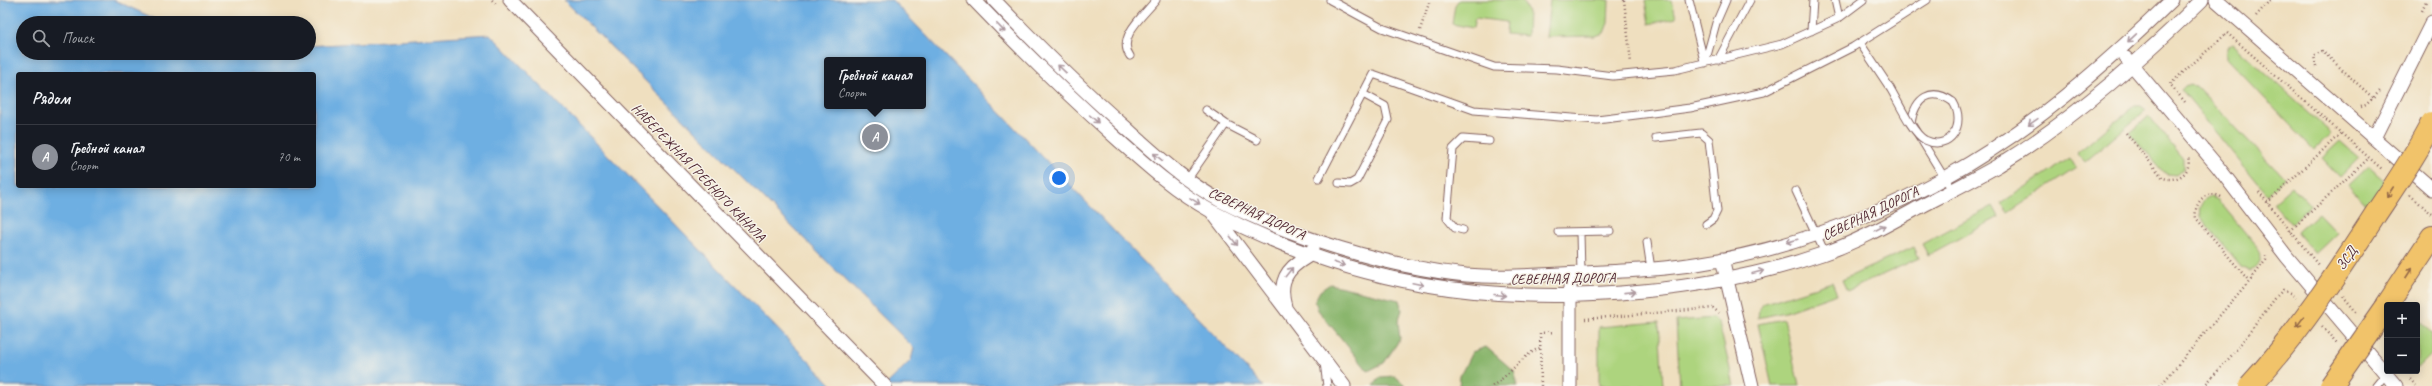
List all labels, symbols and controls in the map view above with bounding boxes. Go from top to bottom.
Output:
search box [16,16,316,60]
one-way arrow [996,23,1006,33]
icon: search [30,27,52,49]
text: Поиск [62,29,94,48]
one-way arrow [2127,33,2137,43]
popup [824,57,926,109]
one-way arrow [1057,64,1067,74]
text: Гребной канал [838,66,912,85]
text: Спорт [838,85,866,101]
text: Рядом [32,88,70,109]
street label: НАБЕРЕЖНАЯ ГРЕБНОГО КАНАЛА [628,100,770,246]
one-way arrow [1089,114,1099,124]
one-way arrow [2027,118,2038,126]
pin: A [862,122,888,152]
text: Гребной канал [70,139,144,158]
text: A [42,149,48,165]
text: 70 m [278,149,300,165]
one-way arrow [1153,153,1164,161]
text: Спорт [70,158,98,174]
your location [1049,168,1069,188]
street label: СЕВЕРНАЯ ДОРОГА [1819,182,1922,244]
street label: СЕВЕРНАЯ ДОРОГА [1206,184,1309,244]
one-way arrow [2386,186,2394,197]
one-way arrow [1189,197,1201,205]
one-way arrow [1873,224,1885,231]
one-way arrow [1229,235,1238,246]
one-way arrow [1785,238,1798,245]
street label: ЗСД [2332,242,2361,273]
one-way arrow [1333,261,1346,268]
one-way arrow [1285,267,1293,278]
one-way arrow [1751,268,1764,275]
one-way arrow [2405,268,2413,279]
street label: СЕВЕРНАЯ ДОРОГА [1511,269,1616,288]
one-way arrow [1411,280,1424,288]
one-way arrow [1623,288,1636,296]
one-way arrow [1493,291,1506,298]
map controls [2384,302,2420,374]
button: + [2384,302,2420,338]
one-way arrow [2296,316,2305,327]
button: − [2384,338,2420,374]

